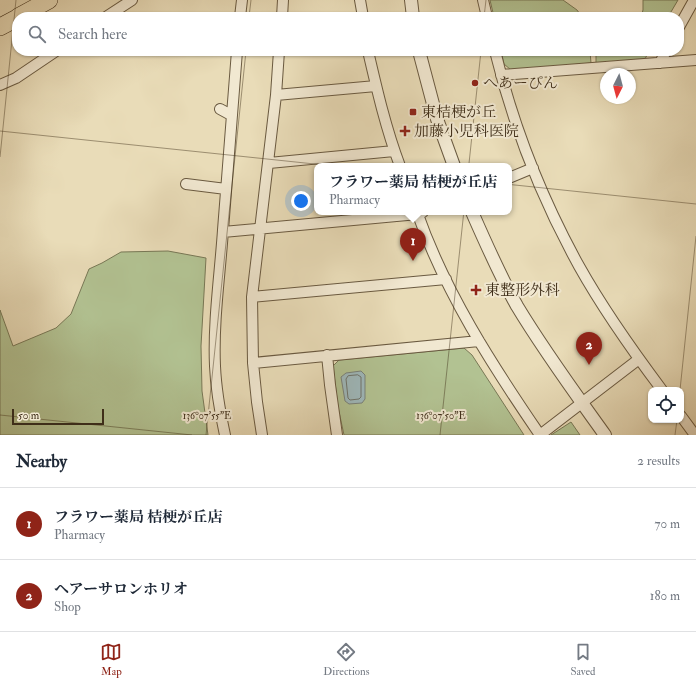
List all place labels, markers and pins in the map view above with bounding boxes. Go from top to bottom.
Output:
place label: へあーぴん [483,74,558,93]
marker: へあーぴん [470,78,480,88]
place label: 東桔梗が丘 [421,103,496,122]
marker: 東桔梗が丘 [408,107,418,117]
place label: 加藤小児科医院 [414,122,519,141]
marker: 加藤小児科医院 [399,125,411,137]
pin: 1 [400,228,426,261]
place label: 東整形外科 [485,281,560,300]
marker: 東整形外科 [470,284,482,296]
pin: 2 [576,332,602,365]

